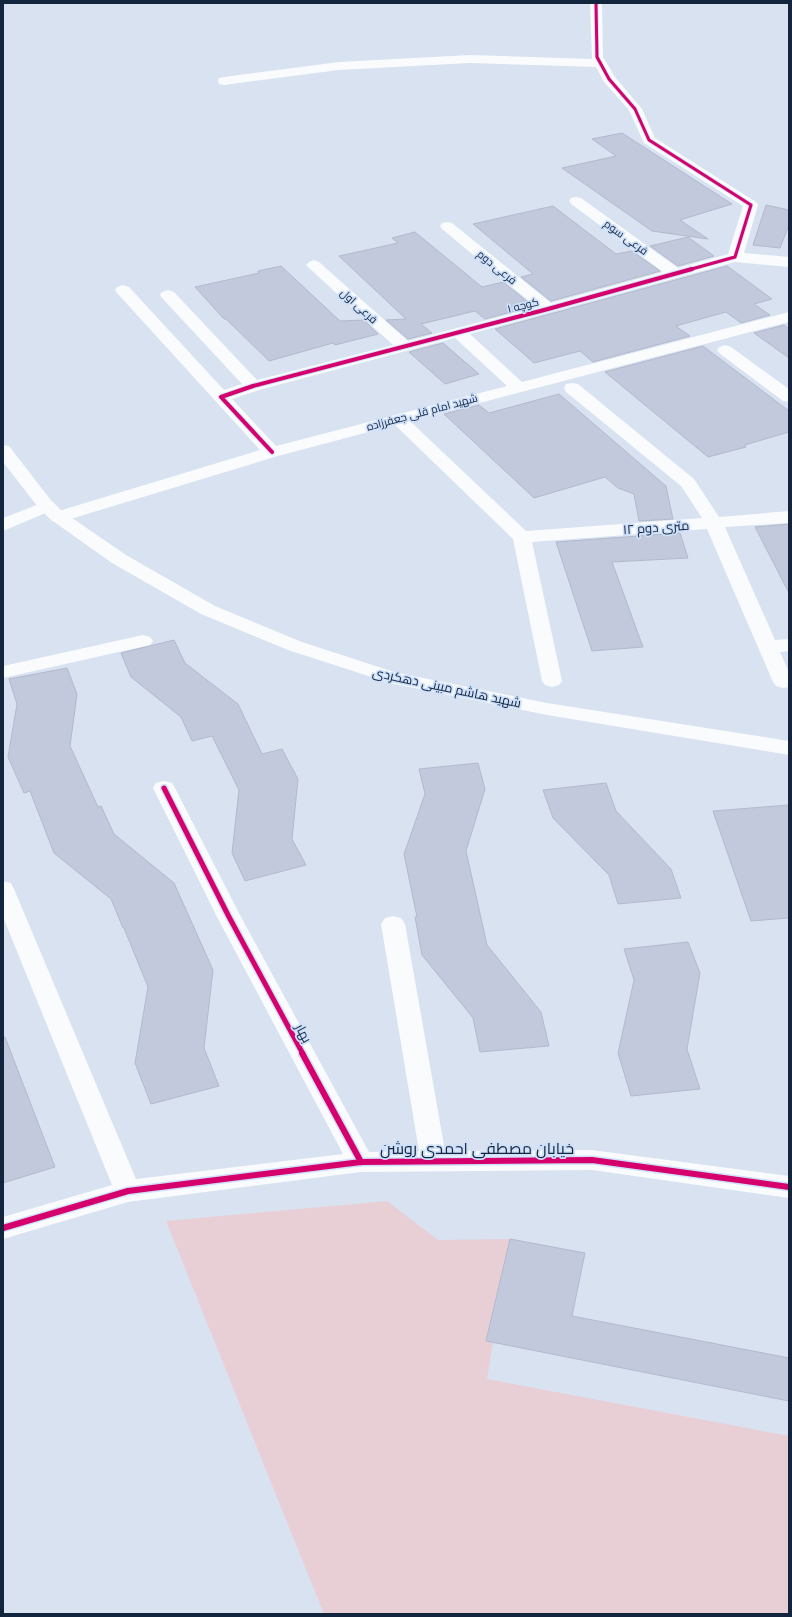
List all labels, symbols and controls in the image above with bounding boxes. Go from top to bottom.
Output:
street label: فرعی سوم [601,217,650,259]
street label: فرعی دوم [474,248,519,288]
street label: فرعی اول [338,286,380,326]
street label: کوچه ۱ [506,295,540,316]
street label: شهید امام قلی جعفرزاده [365,391,479,435]
street label: ۱۲ متری دوم [622,518,690,539]
street label: شهید هاشم مبینی دهکردی [371,664,523,713]
street label: بهار [292,1020,315,1045]
street label: خیابان مصطفی احمدی روشن [380,1139,574,1159]

